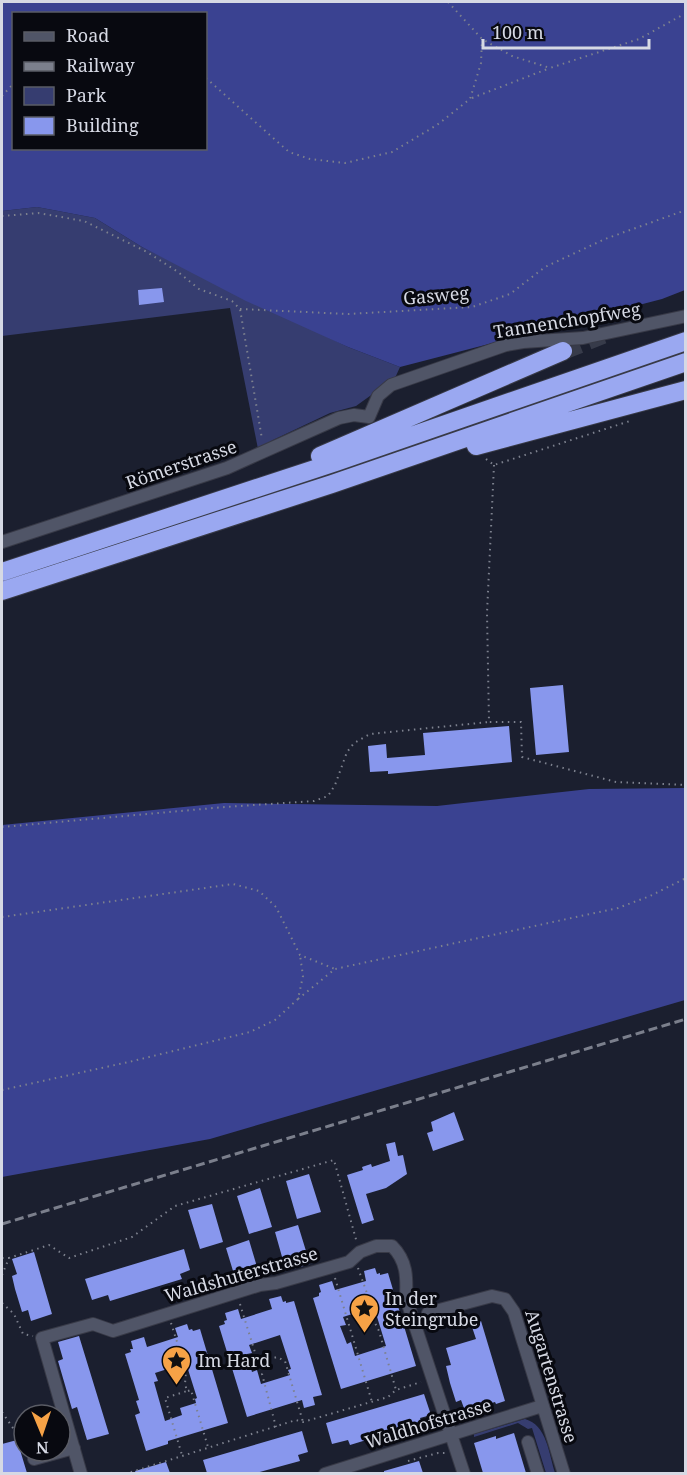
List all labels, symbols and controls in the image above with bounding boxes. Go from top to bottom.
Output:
legend [12,12,207,150]
scale bar [483,12,650,50]
text: 100 m [492,20,544,44]
text: Road [66,23,109,47]
text: Railway [66,53,136,77]
text: Park [66,83,106,107]
text: Building [66,113,139,137]
street label: Gasweg [402,280,470,310]
street label: Tannenchopfweg [492,297,642,343]
street label: Römerstrasse [122,434,240,494]
street label: Waldshuterstrasse [162,1241,320,1307]
place label: In der Steingrube [385,1286,478,1331]
place icon: In der Steingrube [348,1292,380,1334]
street label: Augartenstrasse [520,1306,584,1446]
place icon: Im Hard [161,1344,193,1386]
place label: Im Hard [198,1348,270,1372]
street label: Waldhofstrasse [362,1392,494,1454]
north arrow [12,1403,72,1463]
text: N [35,1437,49,1459]

